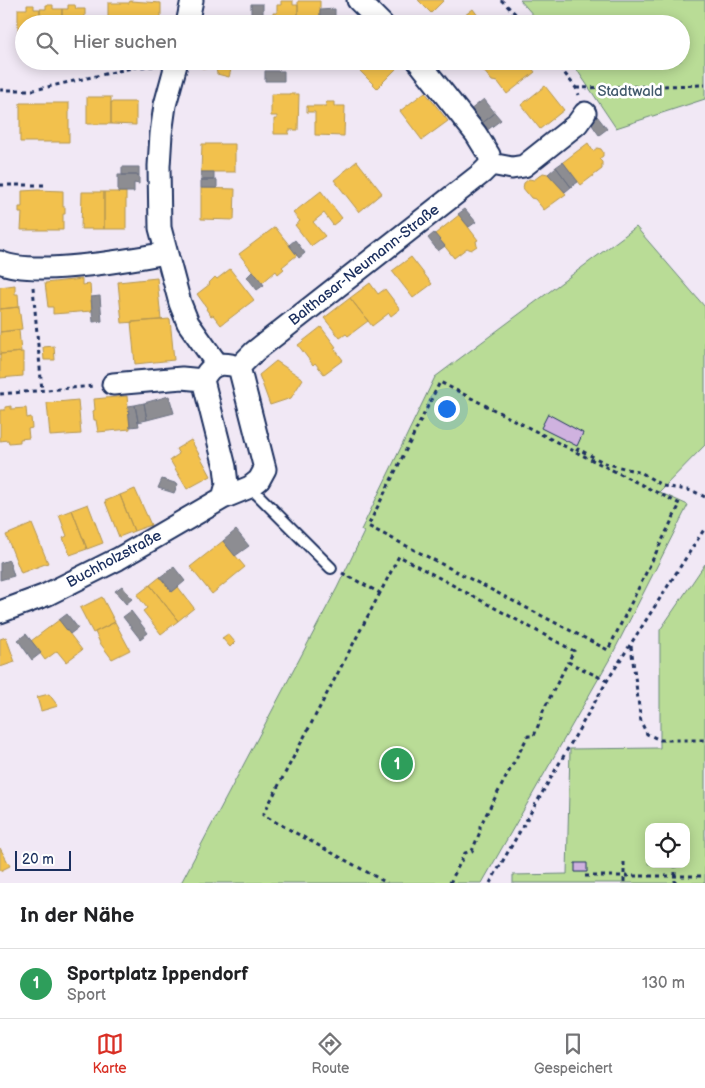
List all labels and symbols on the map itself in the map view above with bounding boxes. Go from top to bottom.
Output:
park label: Stadtwald [597,82,663,101]
street label: Balthasar-Neumann-Straße [285,200,443,330]
your location [434,396,460,422]
street label: Buchholzstraße [63,526,165,592]
pin: 1 [381,745,413,783]
scale bar [15,848,71,871]

